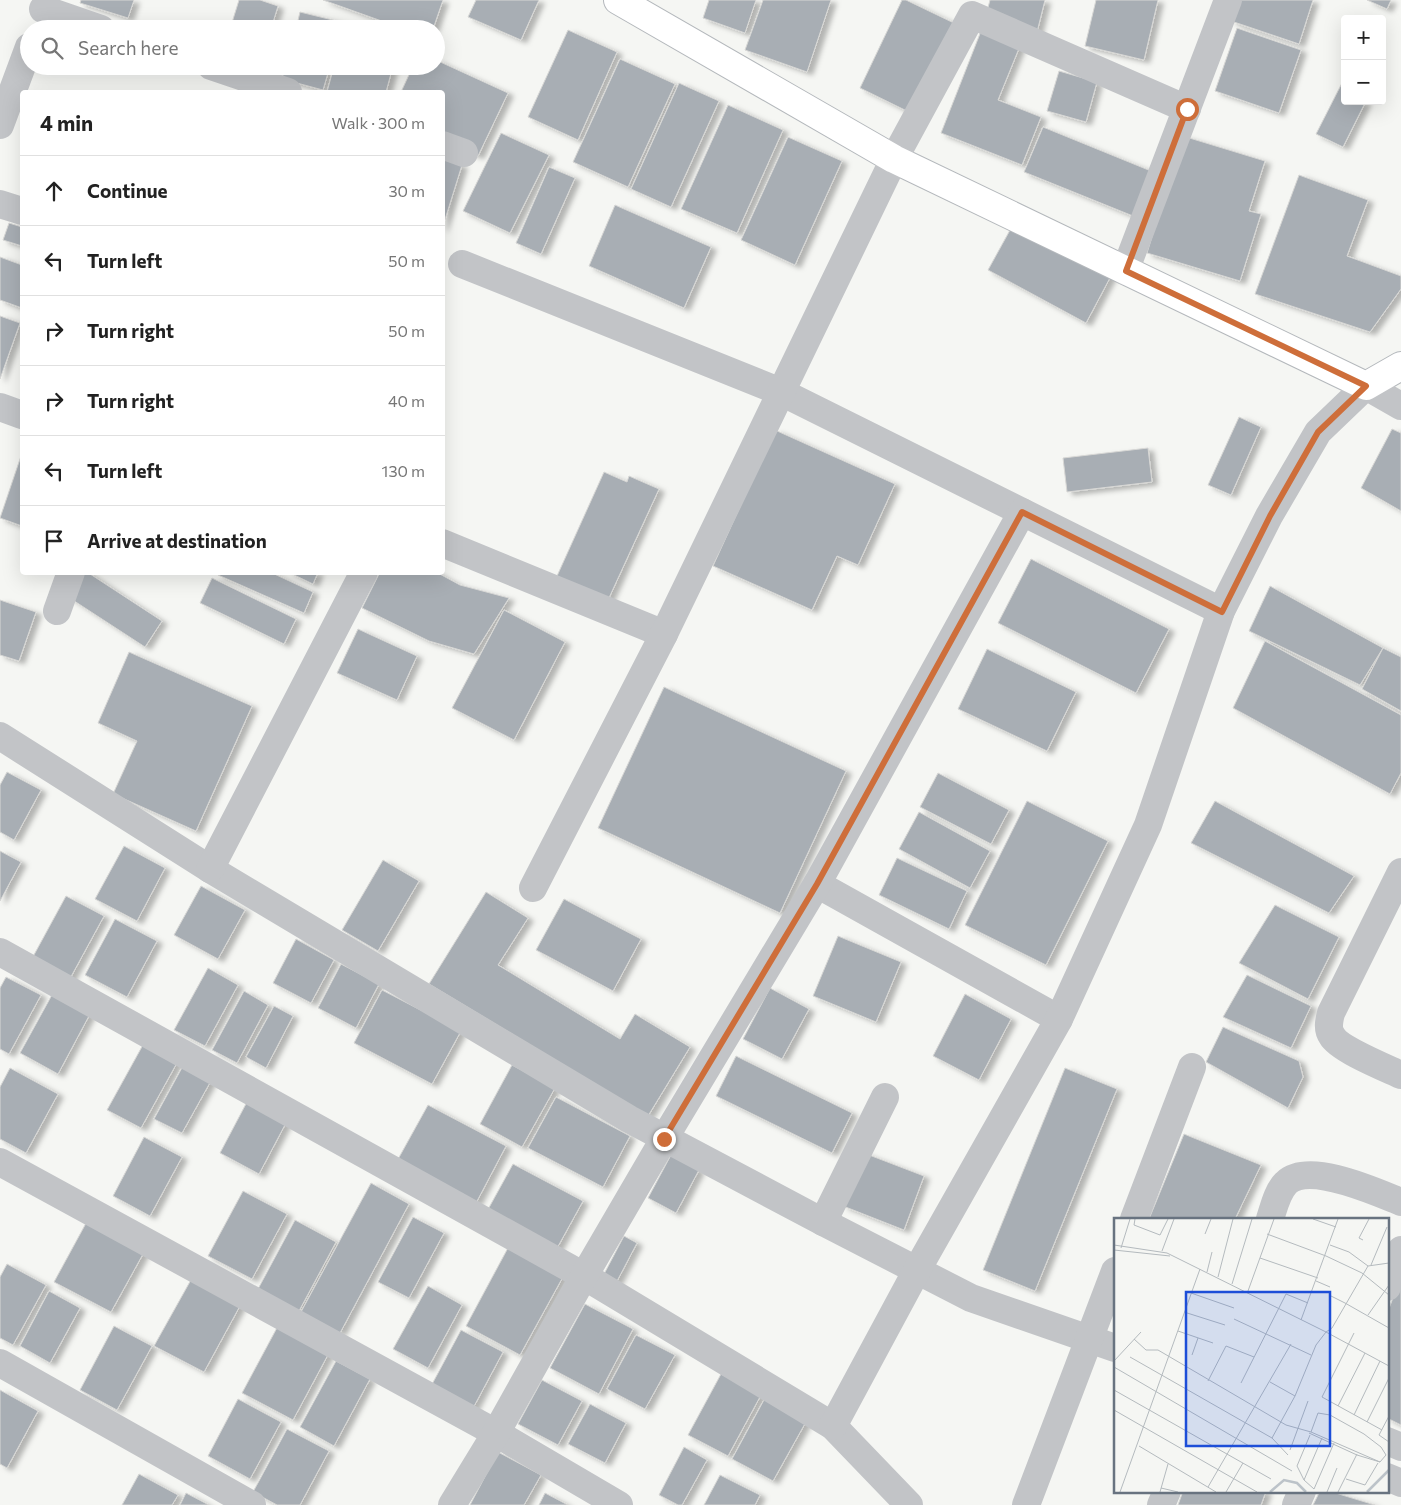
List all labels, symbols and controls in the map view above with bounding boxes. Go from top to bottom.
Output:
map controls [1341,15,1386,105]
button: + [1341,15,1386,60]
search box [20,20,445,75]
icon: search [38,34,66,62]
text: Search here [78,36,178,59]
button: − [1341,60,1386,105]
route start [1176,98,1199,121]
text: 4 min [40,110,93,135]
text: Walk · 300 m [331,113,425,132]
icon: ahead [40,177,68,205]
text: Continue [87,179,167,202]
text: 30 m [388,181,425,200]
icon: left [40,247,68,275]
text: Turn left [87,249,162,272]
text: 50 m [388,251,425,270]
icon: right [40,317,68,345]
text: Turn right [87,319,174,342]
text: 50 m [388,321,425,340]
icon: right [40,387,68,415]
text: Turn right [87,389,174,412]
text: 40 m [388,391,425,410]
icon: left [40,457,68,485]
text: Turn left [87,459,162,482]
text: 130 m [382,461,425,480]
icon: arrive [40,527,68,555]
text: Arrive at destination [87,529,267,552]
route end [653,1128,676,1151]
inset map [1114,1218,1388,1492]

